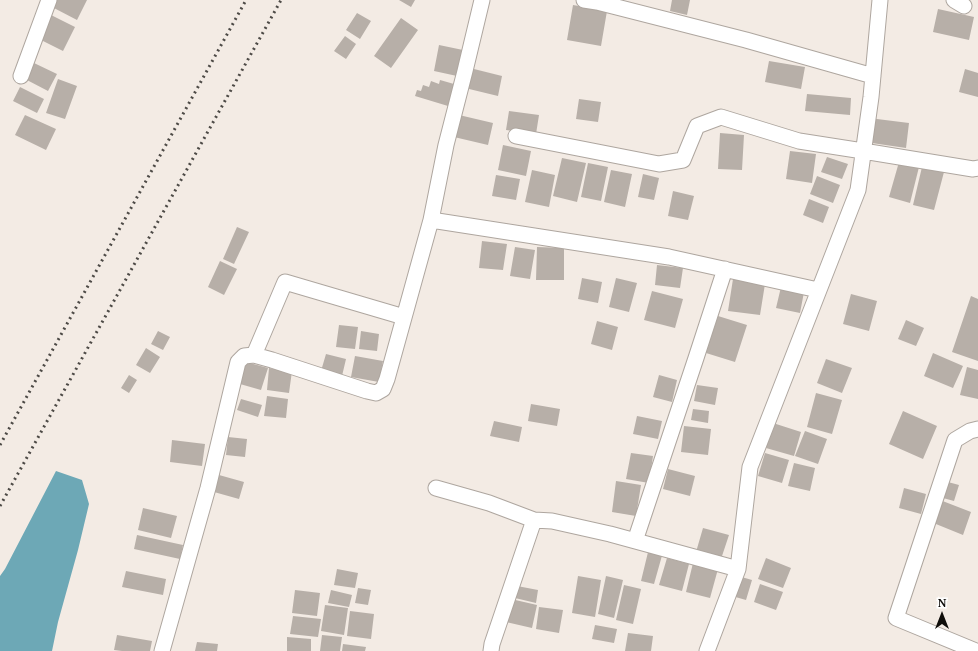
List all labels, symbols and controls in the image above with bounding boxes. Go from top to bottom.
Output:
north arrow [922,595,962,635]
text: N [938,595,946,610]

